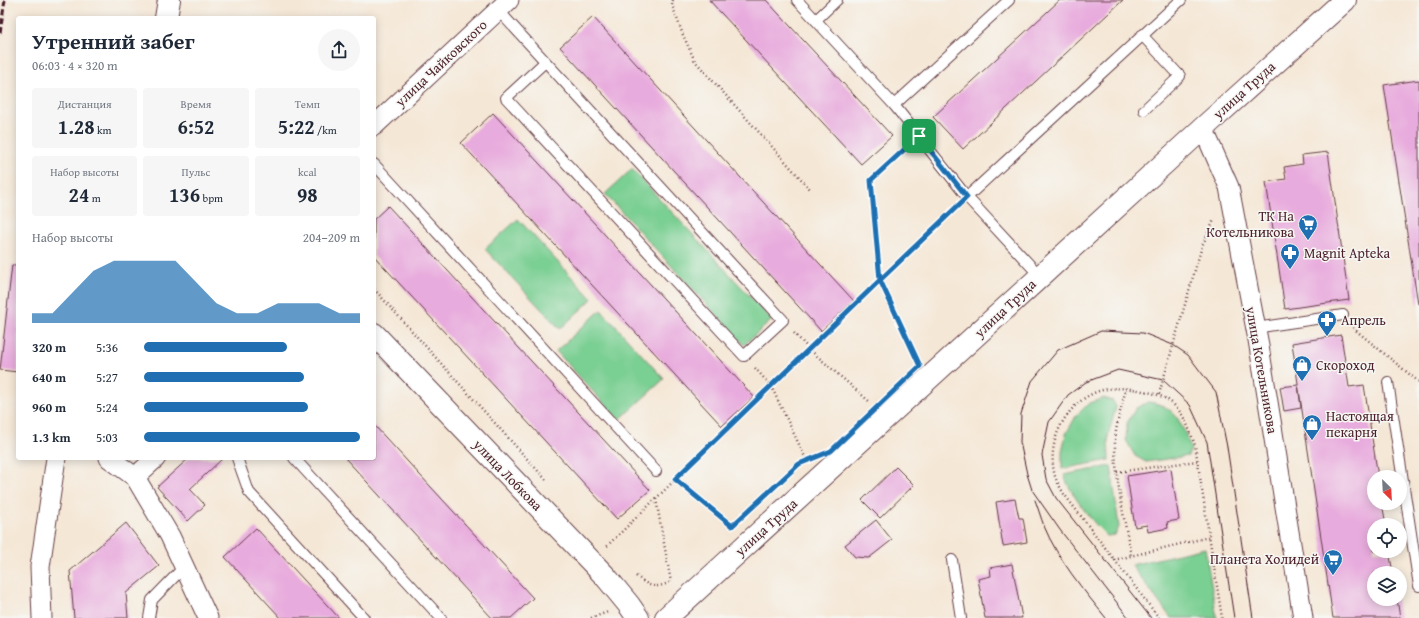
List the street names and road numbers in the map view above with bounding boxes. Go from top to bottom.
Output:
street label: улица Чайковского [390,15,492,112]
street label: улица Труда [1208,56,1280,124]
street label: улица Труда [969,274,1040,342]
street label: улица Котельникова [1241,304,1283,435]
street label: улица Лобкова [468,434,547,515]
street label: улица Труда [730,493,802,561]

